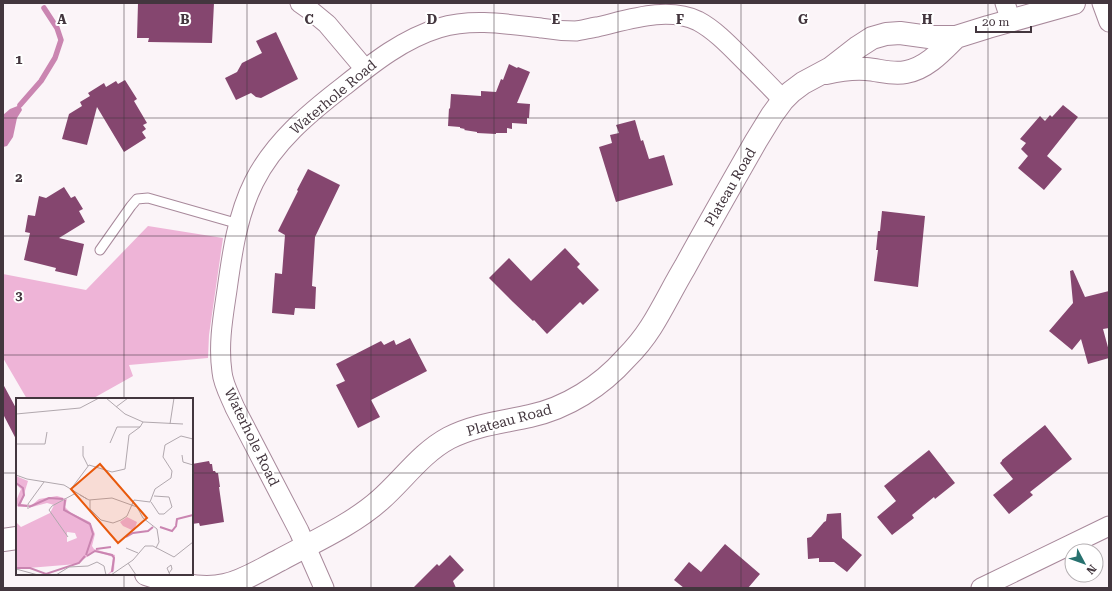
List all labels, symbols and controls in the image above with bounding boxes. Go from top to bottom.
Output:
scale bar [976,8,1031,34]
text: A [57,12,67,27]
text: B [180,12,190,27]
text: C [304,12,314,27]
text: D [427,12,437,27]
text: E [552,12,560,27]
text: F [676,12,684,27]
text: G [798,12,808,27]
text: H [922,12,933,27]
text: 20 m [982,15,1009,29]
text: 1 [15,52,23,67]
street label: Waterhole Road [287,56,379,138]
street label: Plateau Road [701,145,759,229]
text: 2 [15,170,23,185]
text: 3 [15,288,23,303]
street label: Waterhole Road [221,385,283,489]
inset map [16,398,193,575]
street label: Plateau Road [465,401,553,439]
north arrow [1064,543,1104,583]
text: N [1083,562,1099,577]

